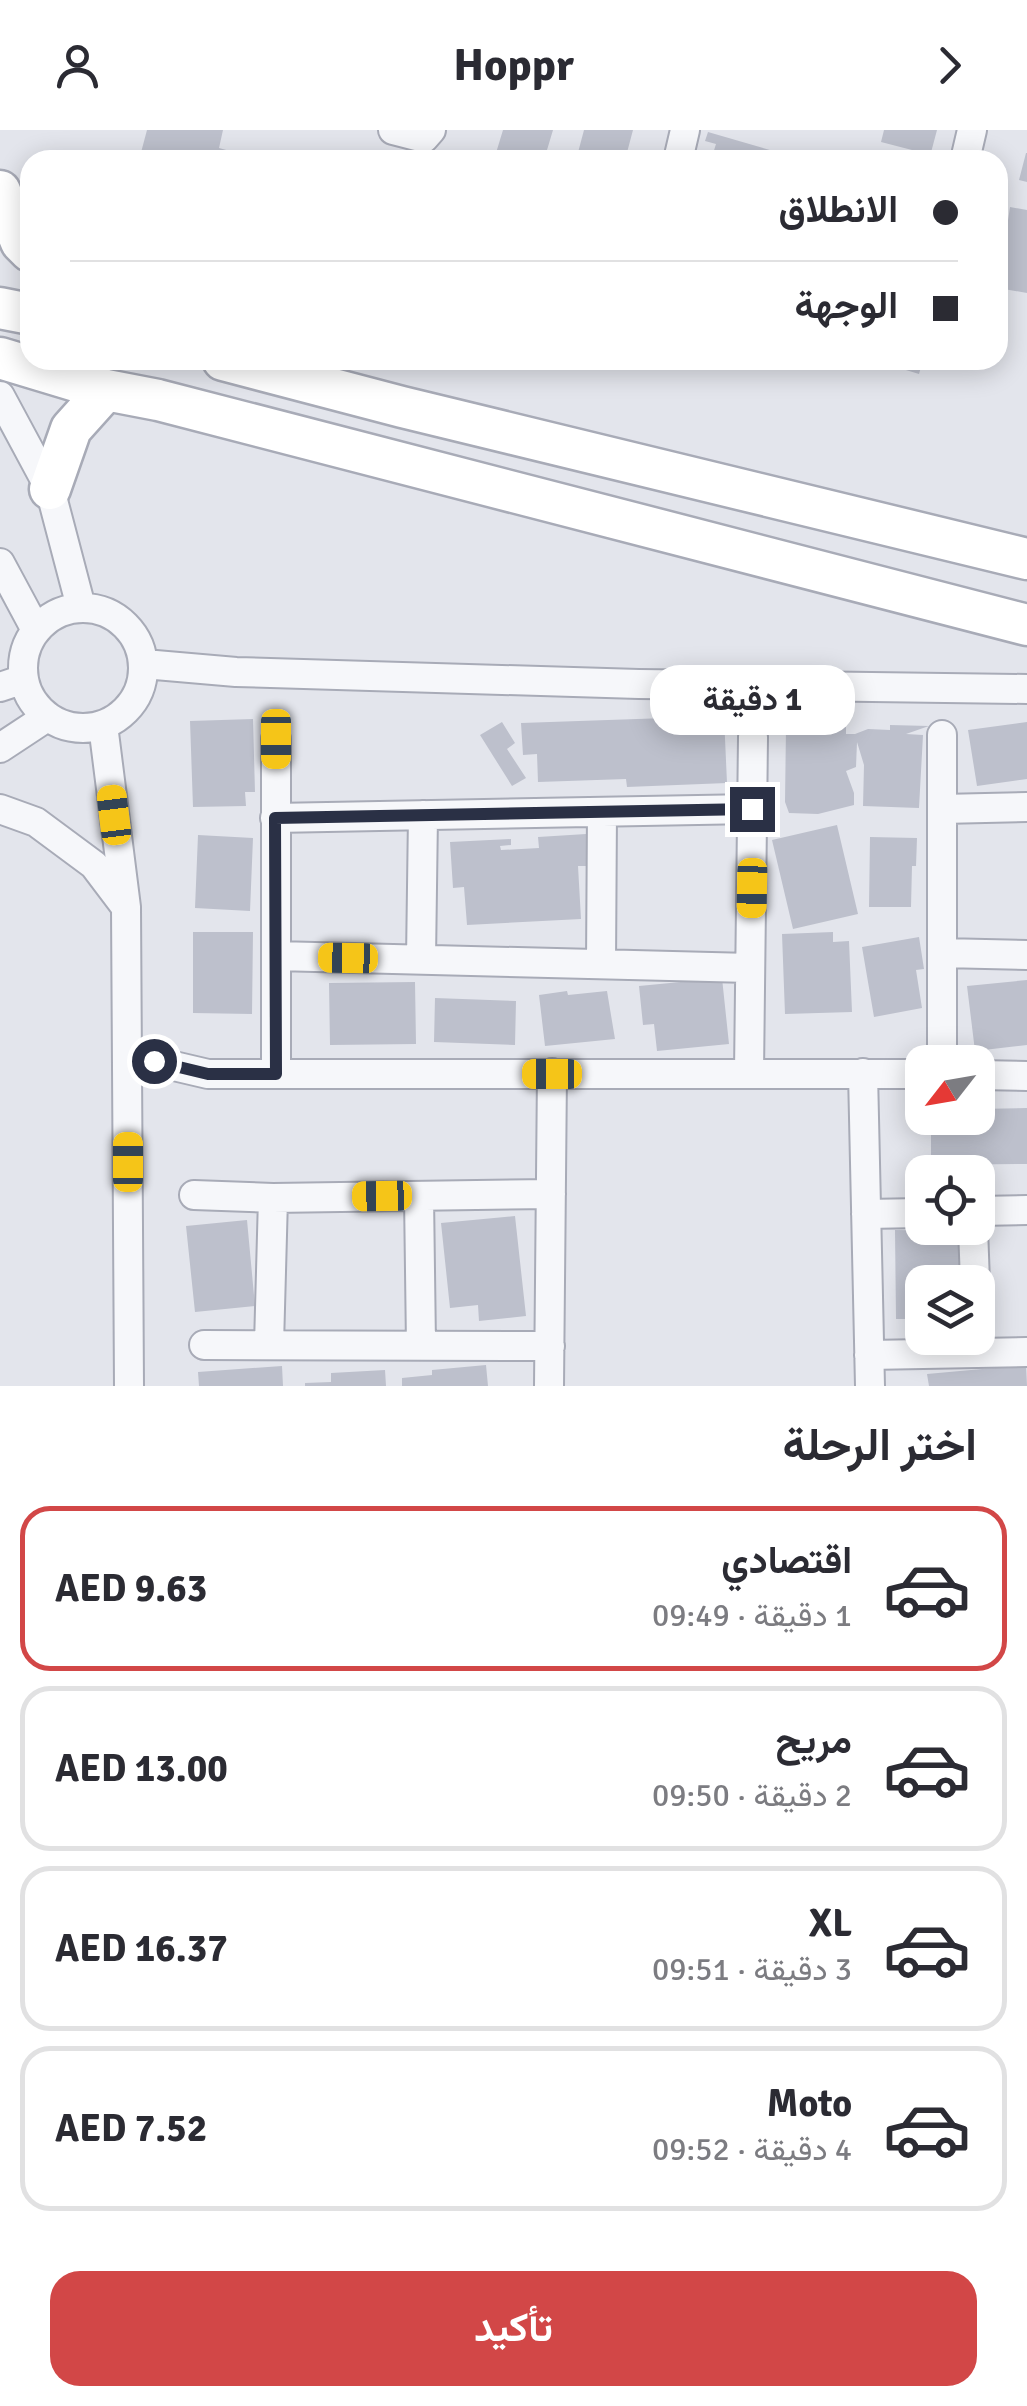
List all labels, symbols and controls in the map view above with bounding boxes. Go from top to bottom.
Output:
icon: person [50,38,105,93]
text: Hoppr [453,38,574,93]
icon: forward [922,38,977,93]
text: الانطلاق [779,186,898,233]
text: الوجهة [795,282,898,329]
callout: 1 دقيقة [650,664,854,734]
text: 1 دقيقة [703,680,802,719]
car [261,709,291,769]
car [95,783,133,847]
route end [730,787,775,832]
car [736,858,768,918]
car [318,942,378,974]
route start [132,1039,177,1084]
north arrow [905,1045,995,1135]
map controls [905,1045,995,1355]
car [522,1059,582,1089]
car [113,1132,143,1192]
button: locate [905,1155,995,1245]
car [352,1180,412,1212]
button: layers [905,1265,995,1355]
text: اختر الرحلة [783,1418,977,1473]
text: اقتصادي [721,1537,852,1584]
icon: car [882,1544,972,1634]
text: AED 9.63 [55,1565,207,1612]
text: 1 دقيقة · 09:49 [652,1596,852,1635]
text: مريح [776,1717,852,1764]
icon: car [882,1724,972,1814]
text: AED 13.00 [55,1745,228,1792]
text: 2 دقيقة · 09:50 [652,1776,852,1815]
text: XL [809,1900,852,1947]
icon: car [882,1904,972,1994]
text: AED 16.37 [55,1925,228,1972]
text: 3 دقيقة · 09:51 [652,1950,852,1989]
text: Moto [767,2080,852,2127]
icon: car [882,2084,972,2174]
text: AED 7.52 [55,2105,207,2152]
text: 4 دقيقة · 09:52 [652,2130,852,2169]
button: تأكيد [50,2271,977,2386]

